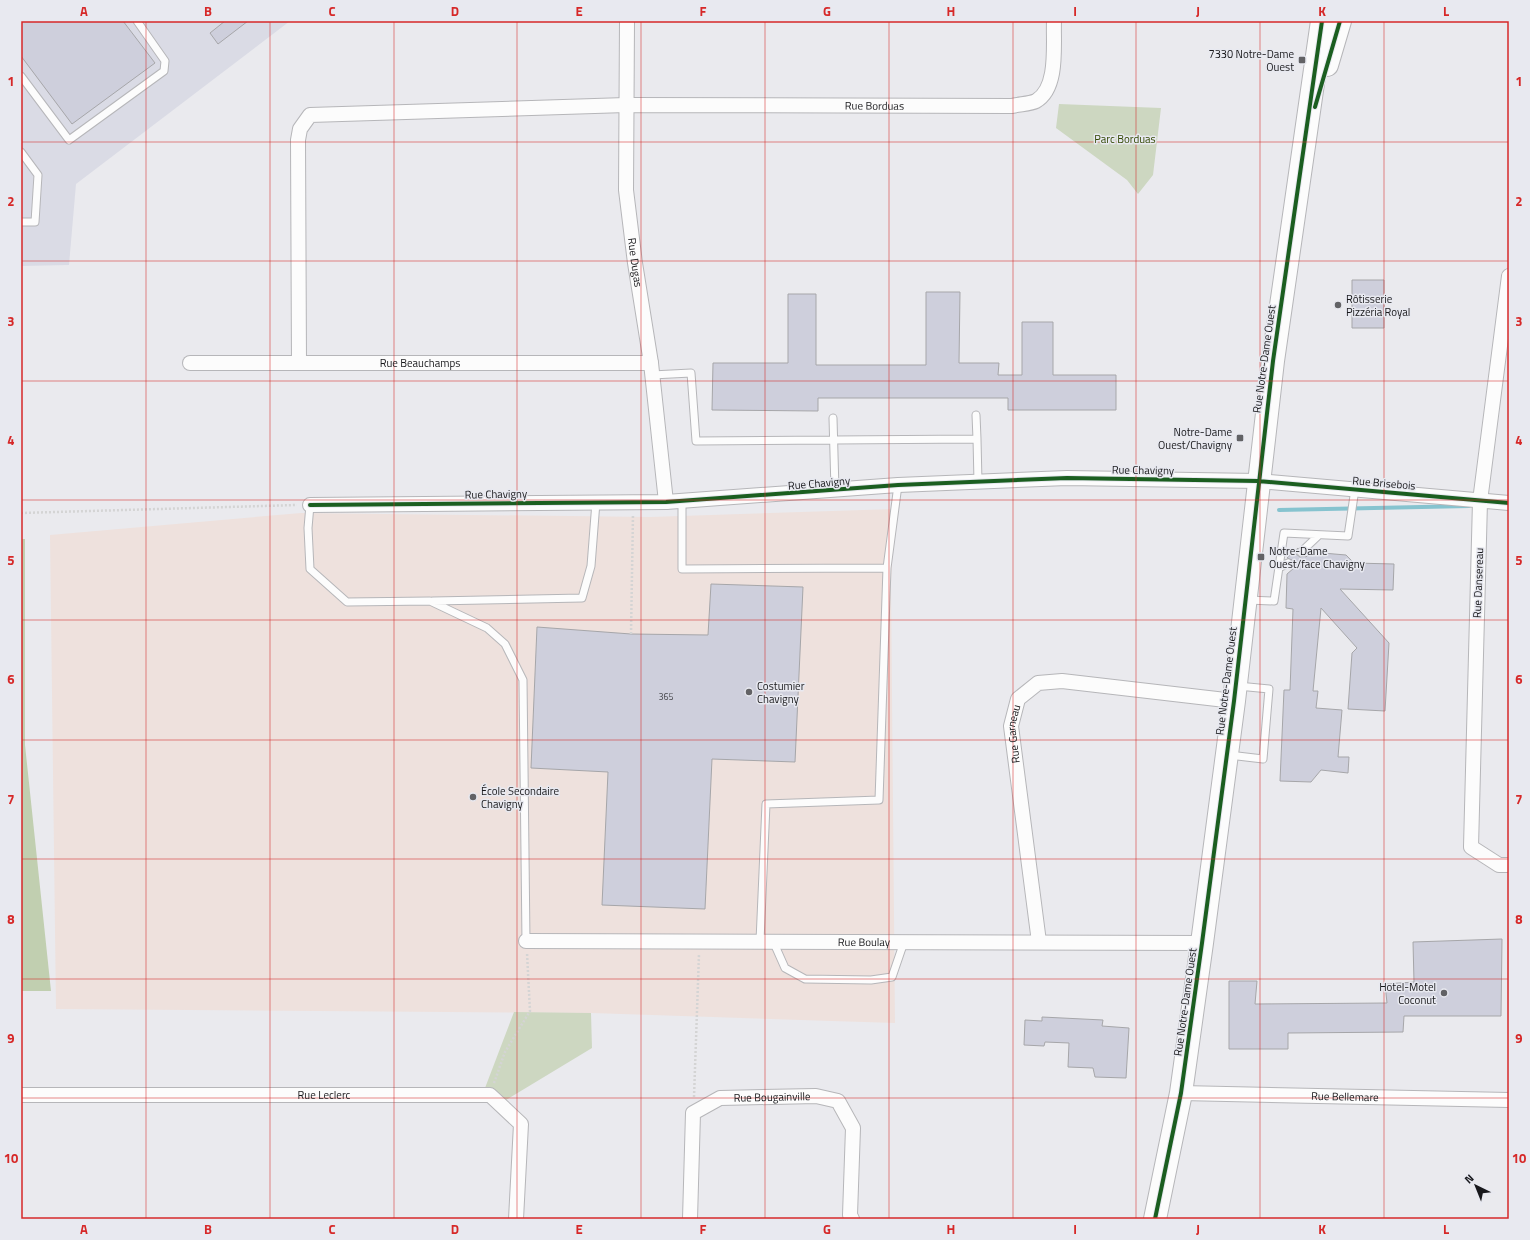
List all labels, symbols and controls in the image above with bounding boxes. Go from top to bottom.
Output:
text: A [80,1,88,21]
text: B [204,1,212,21]
text: C [328,1,336,21]
text: D [451,1,459,21]
text: E [575,1,583,21]
text: F [700,1,707,21]
text: G [823,1,831,21]
text: H [947,1,955,21]
text: I [1073,1,1077,21]
text: J [1196,1,1200,21]
text: K [1318,1,1326,21]
text: L [1443,1,1449,21]
place label: 7330 Notre-Dame Ouest [1209,46,1294,75]
marker: 7330 Notre-Dame Ouest [1297,55,1307,65]
text: 1 [7,71,15,91]
text: 1 [1515,71,1523,91]
street label: Rue Borduas [845,98,904,114]
park label: Parc Borduas [1094,131,1156,147]
text: 2 [7,191,15,211]
text: 2 [1515,191,1523,211]
street label: Rue Dugas [624,237,647,288]
place label: Rôtisserie Pizzéria Royal [1346,291,1410,320]
marker: Rôtisserie Pizzéria Royal [1333,300,1343,310]
street label: Rue Notre-Dame Ouest [1248,304,1280,414]
text: 3 [7,311,15,331]
text: 3 [1515,311,1523,331]
street label: Rue Beauchamps [380,355,460,371]
place label: Notre-Dame Ouest/Chavigny [1158,424,1233,453]
text: 4 [7,430,15,450]
text: 4 [1515,430,1523,450]
marker: Notre-Dame Ouest/Chavigny [1235,433,1245,443]
street label: Rue Chavigny [1112,461,1175,479]
street label: Rue Chavigny [787,472,851,494]
street label: Rue Brisebois [1352,472,1416,494]
street label: Rue Chavigny [465,485,528,503]
place label: Notre-Dame Ouest/face Chavigny [1269,543,1366,572]
street label: Rue Dansereau [1469,547,1487,618]
text: 5 [7,550,15,570]
text: 5 [1515,550,1523,570]
marker: Notre-Dame Ouest/face Chavigny [1256,552,1266,562]
street label: Rue Notre-Dame Ouest [1211,626,1241,736]
text: 6 [7,669,15,689]
text: 6 [1515,669,1523,689]
place label: Costumier Chavigny [757,678,805,707]
marker: Costumier Chavigny [744,687,754,697]
house number: 365 [658,690,674,703]
street label: Rue Garneau [1003,703,1024,764]
place label: École Secondaire Chavigny [481,783,559,812]
text: 7 [7,789,15,809]
text: 7 [1515,789,1523,809]
marker: École Secondaire Chavigny [468,792,478,802]
text: 8 [7,909,15,929]
text: 8 [1515,909,1523,929]
street label: Rue Boulay [838,934,891,950]
street label: Rue Notre-Dame Ouest [1169,947,1201,1057]
place label: Hotel-Motel Coconut [1379,979,1436,1008]
marker: Hotel-Motel Coconut [1439,988,1449,998]
text: 9 [7,1028,15,1048]
text: 9 [1515,1028,1523,1048]
street label: Rue Leclerc [298,1087,351,1103]
street label: Rue Bougainville [733,1088,811,1106]
street label: Rue Bellemare [1311,1088,1379,1105]
text: 10 [4,1148,18,1168]
text: 10 [1512,1148,1526,1168]
north arrow [1456,1166,1496,1206]
text: N [1461,1170,1477,1187]
text: A [80,1219,88,1239]
text: B [204,1219,212,1239]
text: C [328,1219,336,1239]
text: D [451,1219,459,1239]
text: E [575,1219,583,1239]
text: F [700,1219,707,1239]
text: G [823,1219,831,1239]
text: H [947,1219,955,1239]
text: I [1073,1219,1077,1239]
text: J [1196,1219,1200,1239]
text: K [1318,1219,1326,1239]
text: L [1443,1219,1449,1239]

